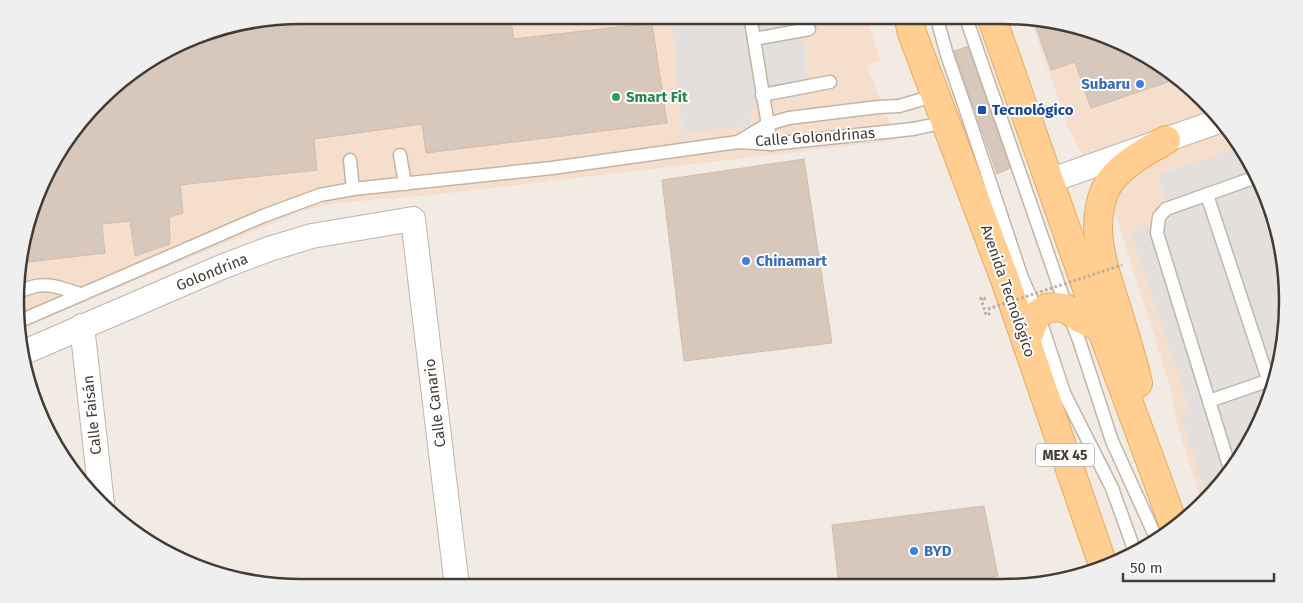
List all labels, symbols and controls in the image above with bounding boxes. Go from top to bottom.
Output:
place label: Subaru [1081,75,1130,93]
marker: Subaru [1134,78,1146,90]
place label: Smart Fit [626,88,688,106]
marker: Smart Fit [610,91,622,103]
place label: Tecnológico [992,101,1074,119]
marker: Tecnológico [976,104,988,116]
street label: Calle Golondrinas [755,124,875,150]
street label: Avenida Tecnológico [977,222,1039,360]
street label: Golondrina [173,249,251,295]
place label: Chinamart [756,252,827,270]
marker: Chinamart [740,255,752,267]
street label: Calle Canario [421,358,449,448]
street label: Calle Faisán [79,374,105,456]
road number: MEX 45 [1036,444,1094,466]
place label: BYD [924,542,952,560]
marker: BYD [908,545,920,557]
scale bar [1123,550,1274,582]
text: 50 m [1130,559,1163,577]

